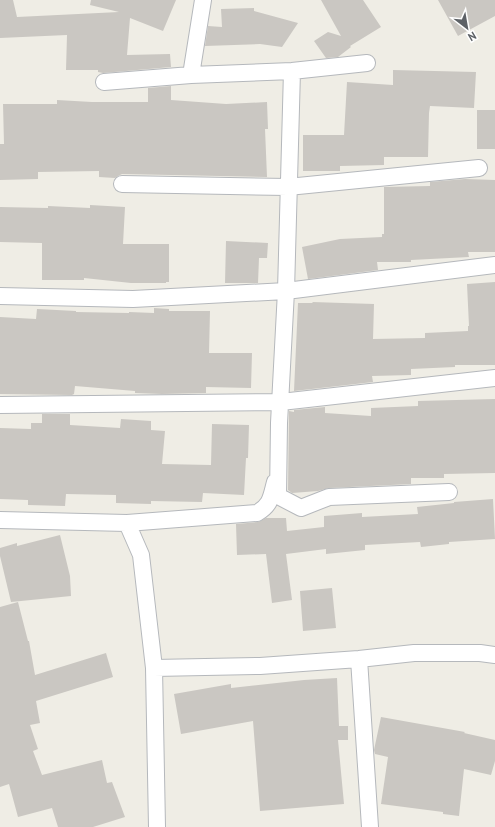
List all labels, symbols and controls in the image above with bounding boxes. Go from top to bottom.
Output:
north arrow [447,8,487,48]
text: N [465,29,479,44]

